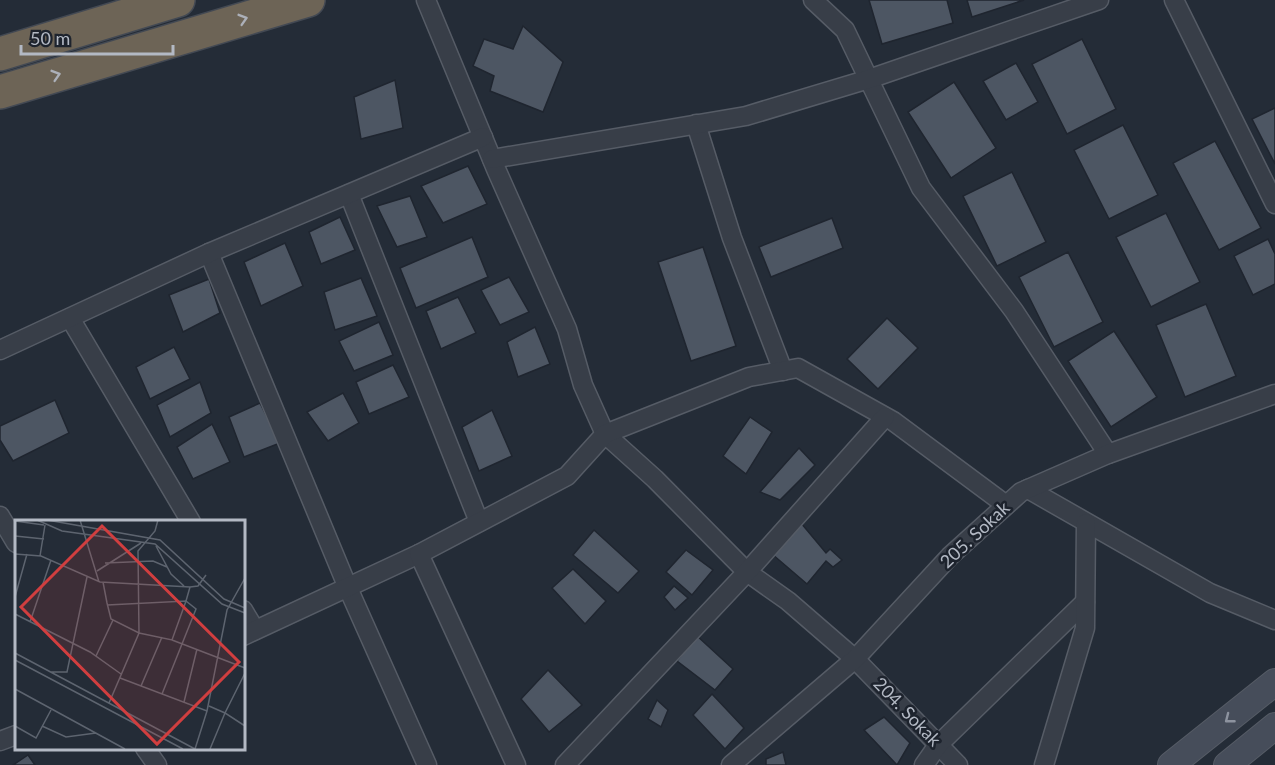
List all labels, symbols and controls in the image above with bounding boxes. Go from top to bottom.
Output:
one-way arrow [237,14,248,26]
scale bar [21,18,172,56]
text: 50 m [30,27,70,49]
one-way arrow [50,70,61,82]
street label: 205. Sokak [935,496,1014,572]
inset map [15,520,244,750]
street label: 204. Sokak [869,672,947,751]
one-way arrow [1225,711,1236,722]

